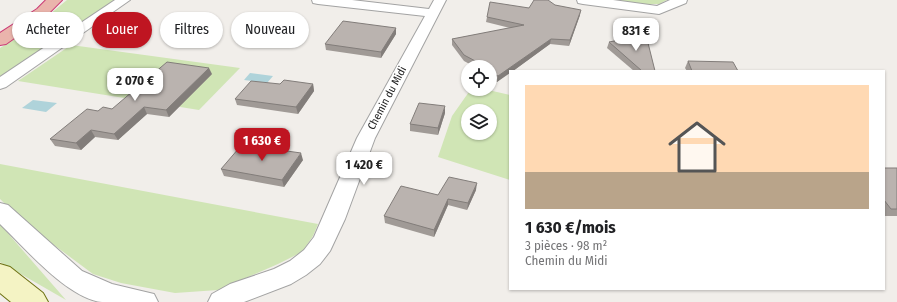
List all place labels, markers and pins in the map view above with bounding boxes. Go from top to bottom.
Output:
pin: 831 € [608,18,664,52]
pin: 2 070 € [98,68,172,102]
pin: 1 630 € [225,128,299,162]
pin: 1 420 € [327,152,401,186]

